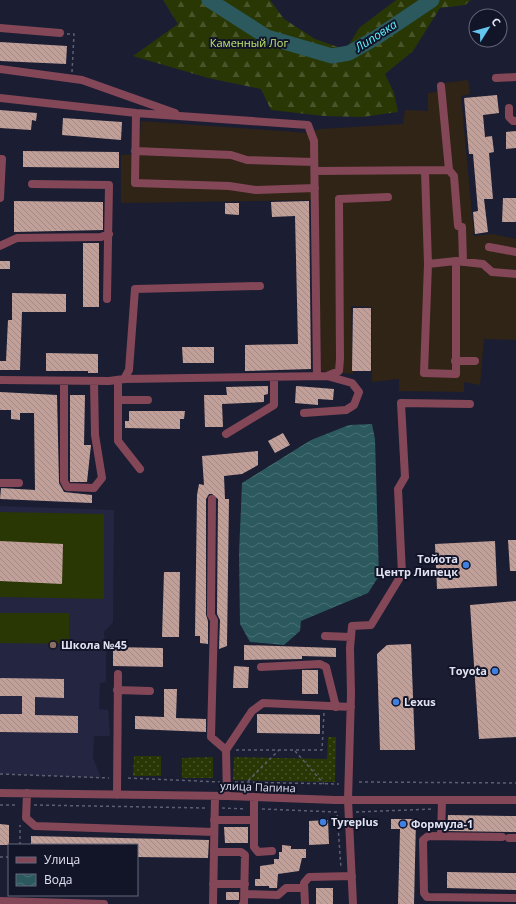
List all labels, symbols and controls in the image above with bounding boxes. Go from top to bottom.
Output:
north arrow [468,8,508,48]
text: С [488,14,504,29]
water label: Липовка [350,15,400,56]
park label: Каменный Лог [210,35,288,50]
place label: Тойота Центр Липецк [376,551,458,579]
marker: Тойота Центр Липецк [461,560,471,570]
place label: Школа №45 [61,637,127,652]
marker: Школа №45 [48,640,58,650]
place label: Toyota [449,663,487,678]
marker: Toyota [490,666,500,676]
place label: Lexus [404,694,436,709]
marker: Lexus [391,697,401,707]
street label: улица Папина [220,778,296,795]
place label: Tyreplus [331,814,379,829]
place label: Формула-1 [411,816,473,831]
marker: Tyreplus [318,817,328,827]
marker: Формула-1 [398,819,408,829]
legend [8,844,138,896]
text: Улица [44,851,80,868]
text: Вода [44,871,73,888]

